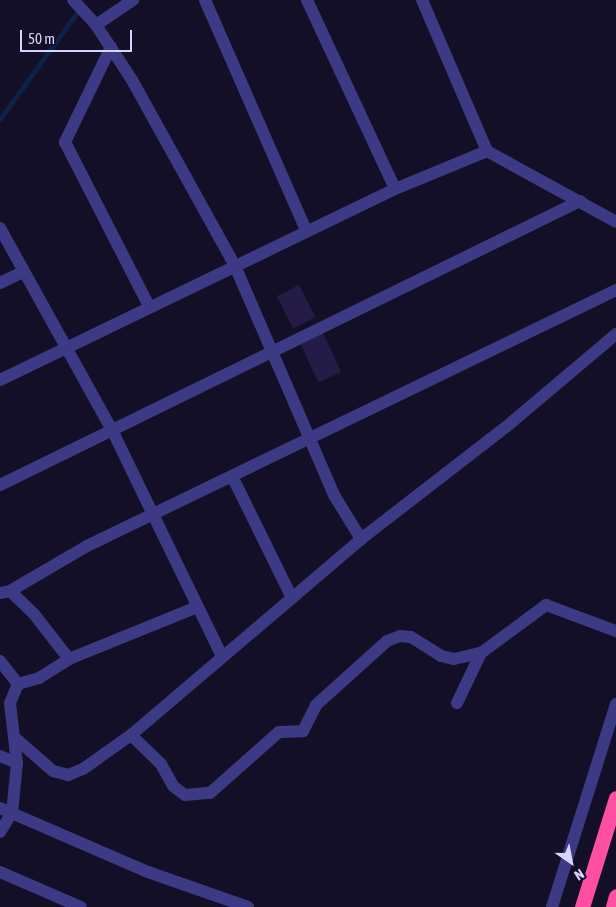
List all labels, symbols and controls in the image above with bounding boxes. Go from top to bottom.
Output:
scale bar [22,20,135,52]
text: 50 m [28,30,55,47]
north arrow [546,837,596,887]
text: N [571,866,587,884]

